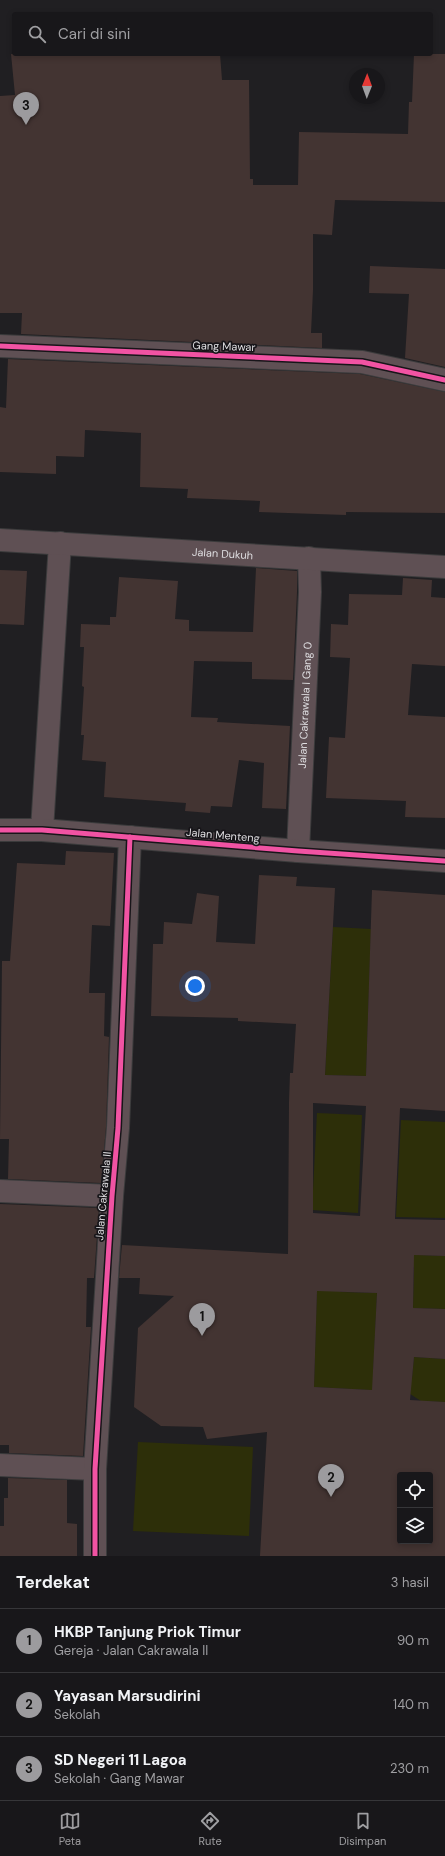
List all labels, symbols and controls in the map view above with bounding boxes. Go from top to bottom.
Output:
search box [12,12,433,56]
icon: search [26,23,48,45]
text: Cari di sini [58,24,130,44]
north arrow [349,68,385,104]
pin: 3 [13,92,39,125]
street label: Gang Mawar [192,338,256,354]
street label: Jalan Dukuh [192,545,254,562]
street label: Jalan Cakrawala I Gang 0 [295,641,315,769]
street label: Jalan Menteng [186,825,260,845]
your location [185,976,205,996]
street label: Jalan Cakrawala II [92,1151,114,1241]
pin: 1 [189,1303,215,1336]
pin: 2 [318,1464,344,1497]
map controls [397,1472,433,1544]
button: locate [397,1472,433,1508]
button: layers [397,1508,433,1544]
text: Terdekat [16,1571,90,1593]
text: 3 hasil [391,1574,429,1591]
text: HKBP Tanjung Priok Timur [54,1622,241,1642]
text: 1 [27,1632,31,1649]
text: 90 m [397,1632,429,1649]
text: Gereja · Jalan Cakrawala II [54,1642,208,1659]
text: Yayasan Marsudirini [54,1686,201,1706]
text: 2 [25,1696,33,1713]
text: 140 m [393,1696,429,1713]
text: Sekolah [54,1706,100,1723]
text: SD Negeri 11 Lagoa [54,1750,187,1770]
text: 3 [25,1760,33,1777]
text: 230 m [390,1760,429,1777]
text: Sekolah · Gang Mawar [54,1770,184,1787]
tab: Peta [59,1810,81,1848]
tab: Rute [198,1810,222,1848]
tab: Disimpan [339,1810,386,1848]

